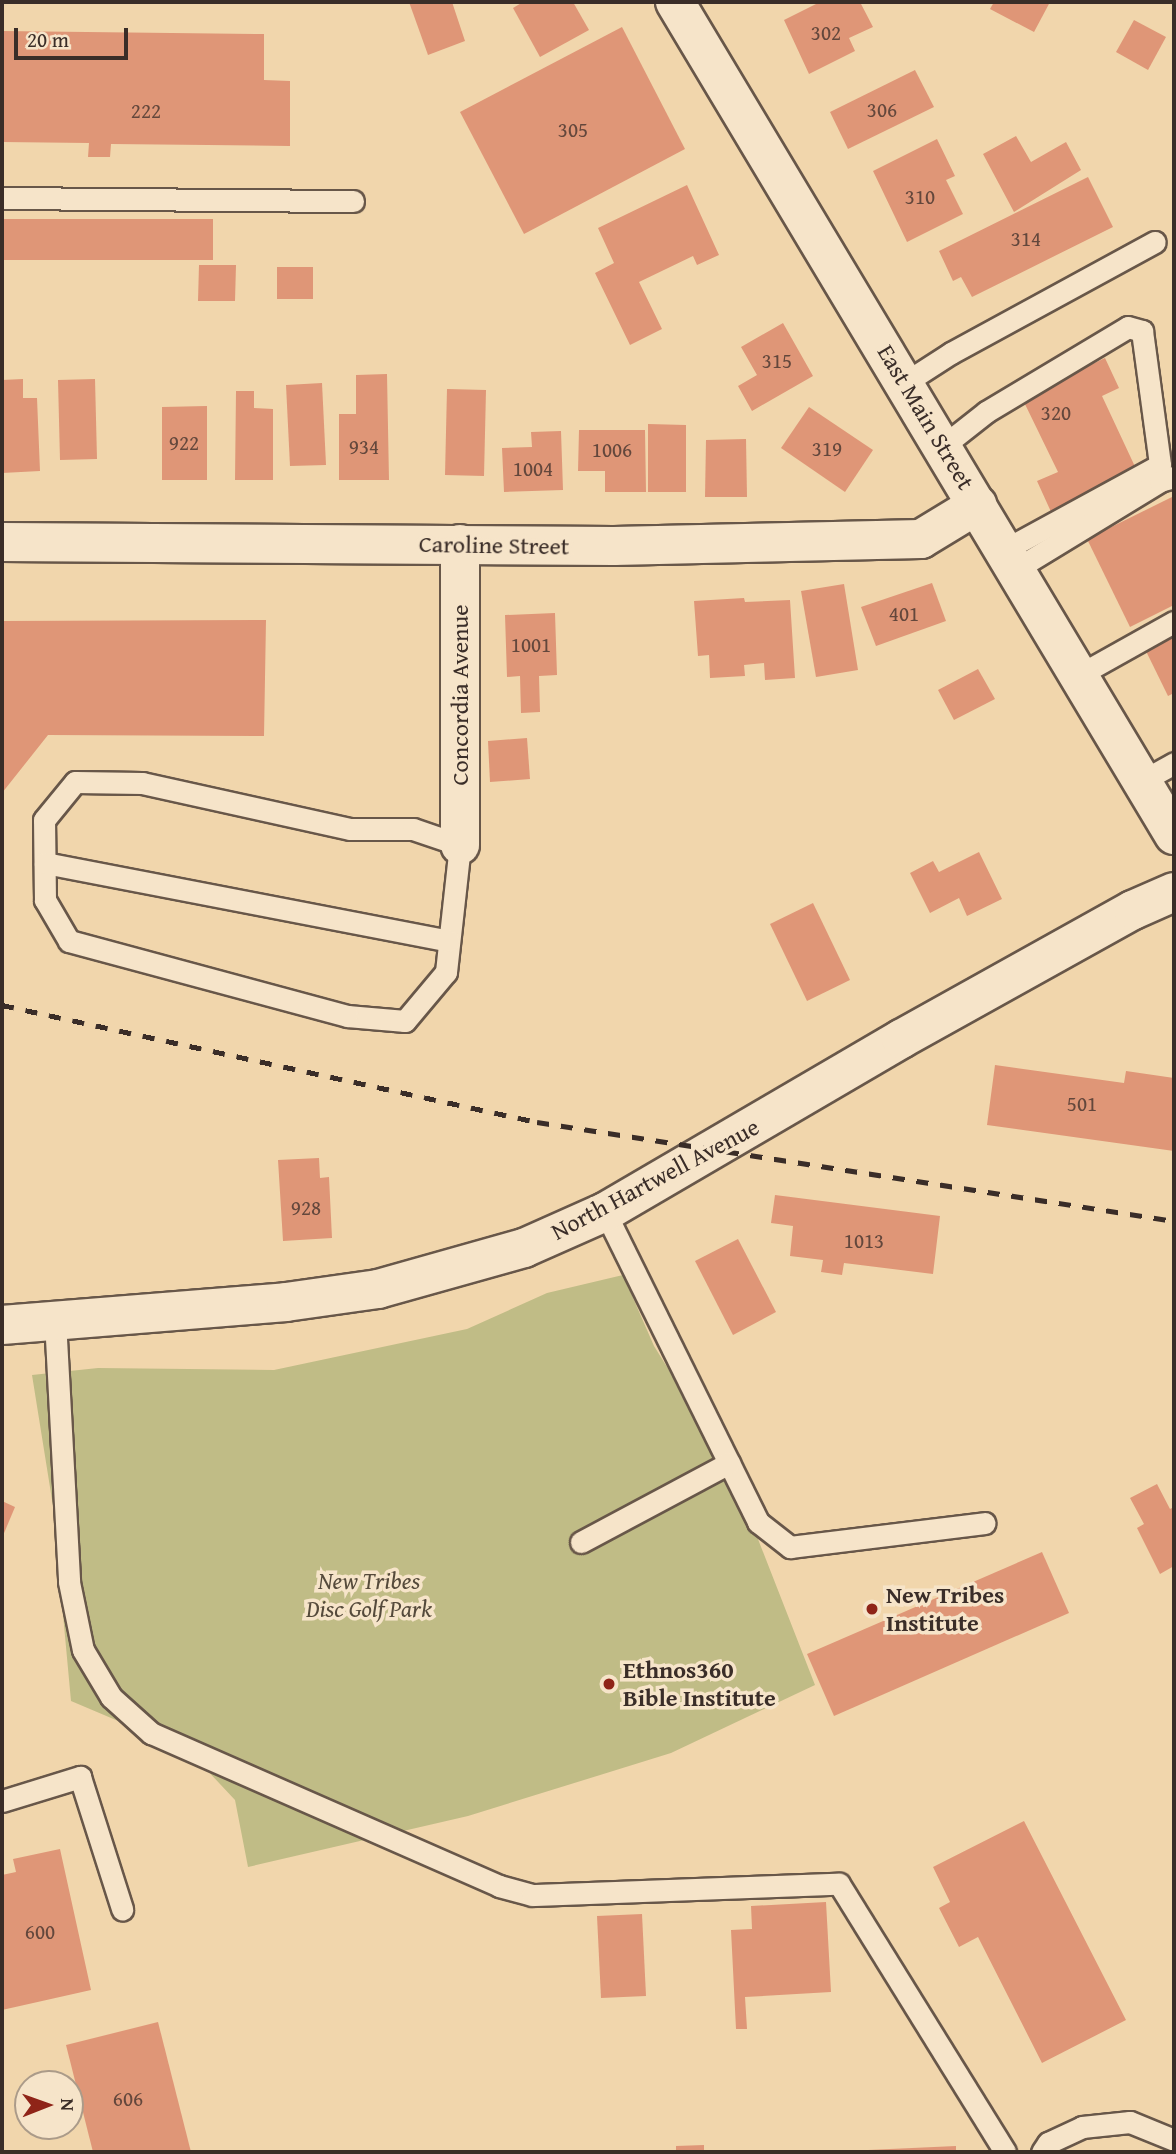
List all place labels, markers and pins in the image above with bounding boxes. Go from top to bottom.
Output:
place label: New Tribes Institute [886,1581,1004,1637]
marker: New Tribes Institute [864,1601,880,1617]
place label: Ethnos360 Bible Institute [623,1656,776,1712]
marker: Ethnos360 Bible Institute [601,1676,617,1692]

